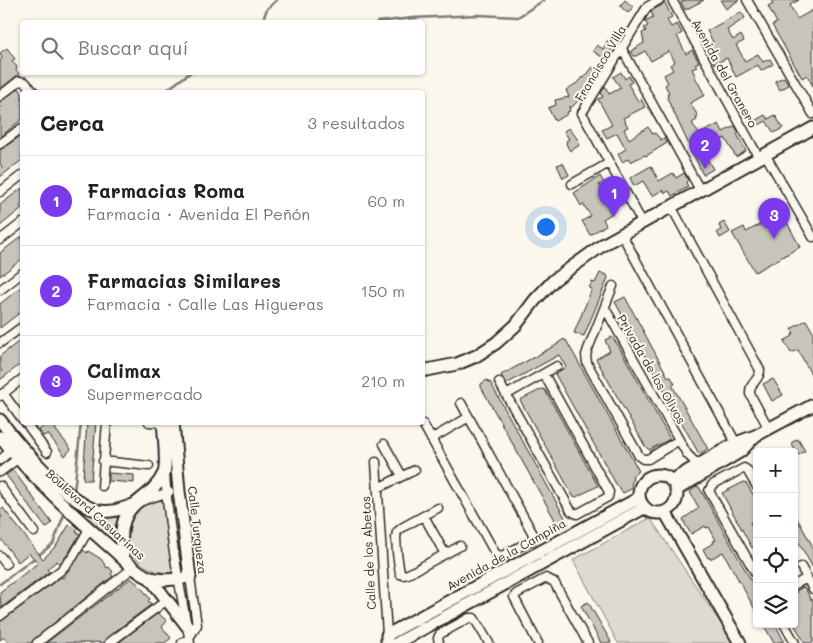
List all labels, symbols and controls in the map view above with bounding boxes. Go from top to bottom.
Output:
street label: Avenida del Granero [689,16,761,130]
search box [20,20,425,75]
street label: Francisco Villa [571,22,629,104]
icon: search [38,34,66,62]
text: Buscar aquí [78,35,188,60]
text: Cerca [40,109,105,136]
text: 3 resultados [308,112,405,133]
pin: 2 [689,128,721,169]
pin: 1 [598,176,630,217]
text: Farmacias Roma [87,178,245,203]
text: 1 [52,190,60,211]
text: 60 m [368,190,405,211]
pin: 3 [758,198,790,239]
text: Farmacia · Avenida El Peñón [87,203,310,224]
your location [533,214,559,240]
text: Farmacias Similares [87,268,281,293]
text: 2 [52,280,60,301]
text: 150 m [361,280,405,301]
text: Farmacia · Calle Las Higueras [87,293,324,314]
street label: Privada de los Olivos [614,311,690,427]
text: Calimax [87,358,161,383]
text: 3 [51,370,61,391]
text: 210 m [361,370,405,391]
text: Supermercado [87,383,202,404]
map controls [753,448,798,628]
button: + [753,448,798,493]
street label: Boulevard Casuarinas [43,465,149,563]
street label: Calle Turqueza [185,485,211,575]
button: − [753,493,798,538]
street label: Calle de los Abetos [357,496,379,610]
street label: Avenida de la Campiña [443,514,569,594]
button: locate [753,538,798,583]
button: layers [753,583,798,628]

